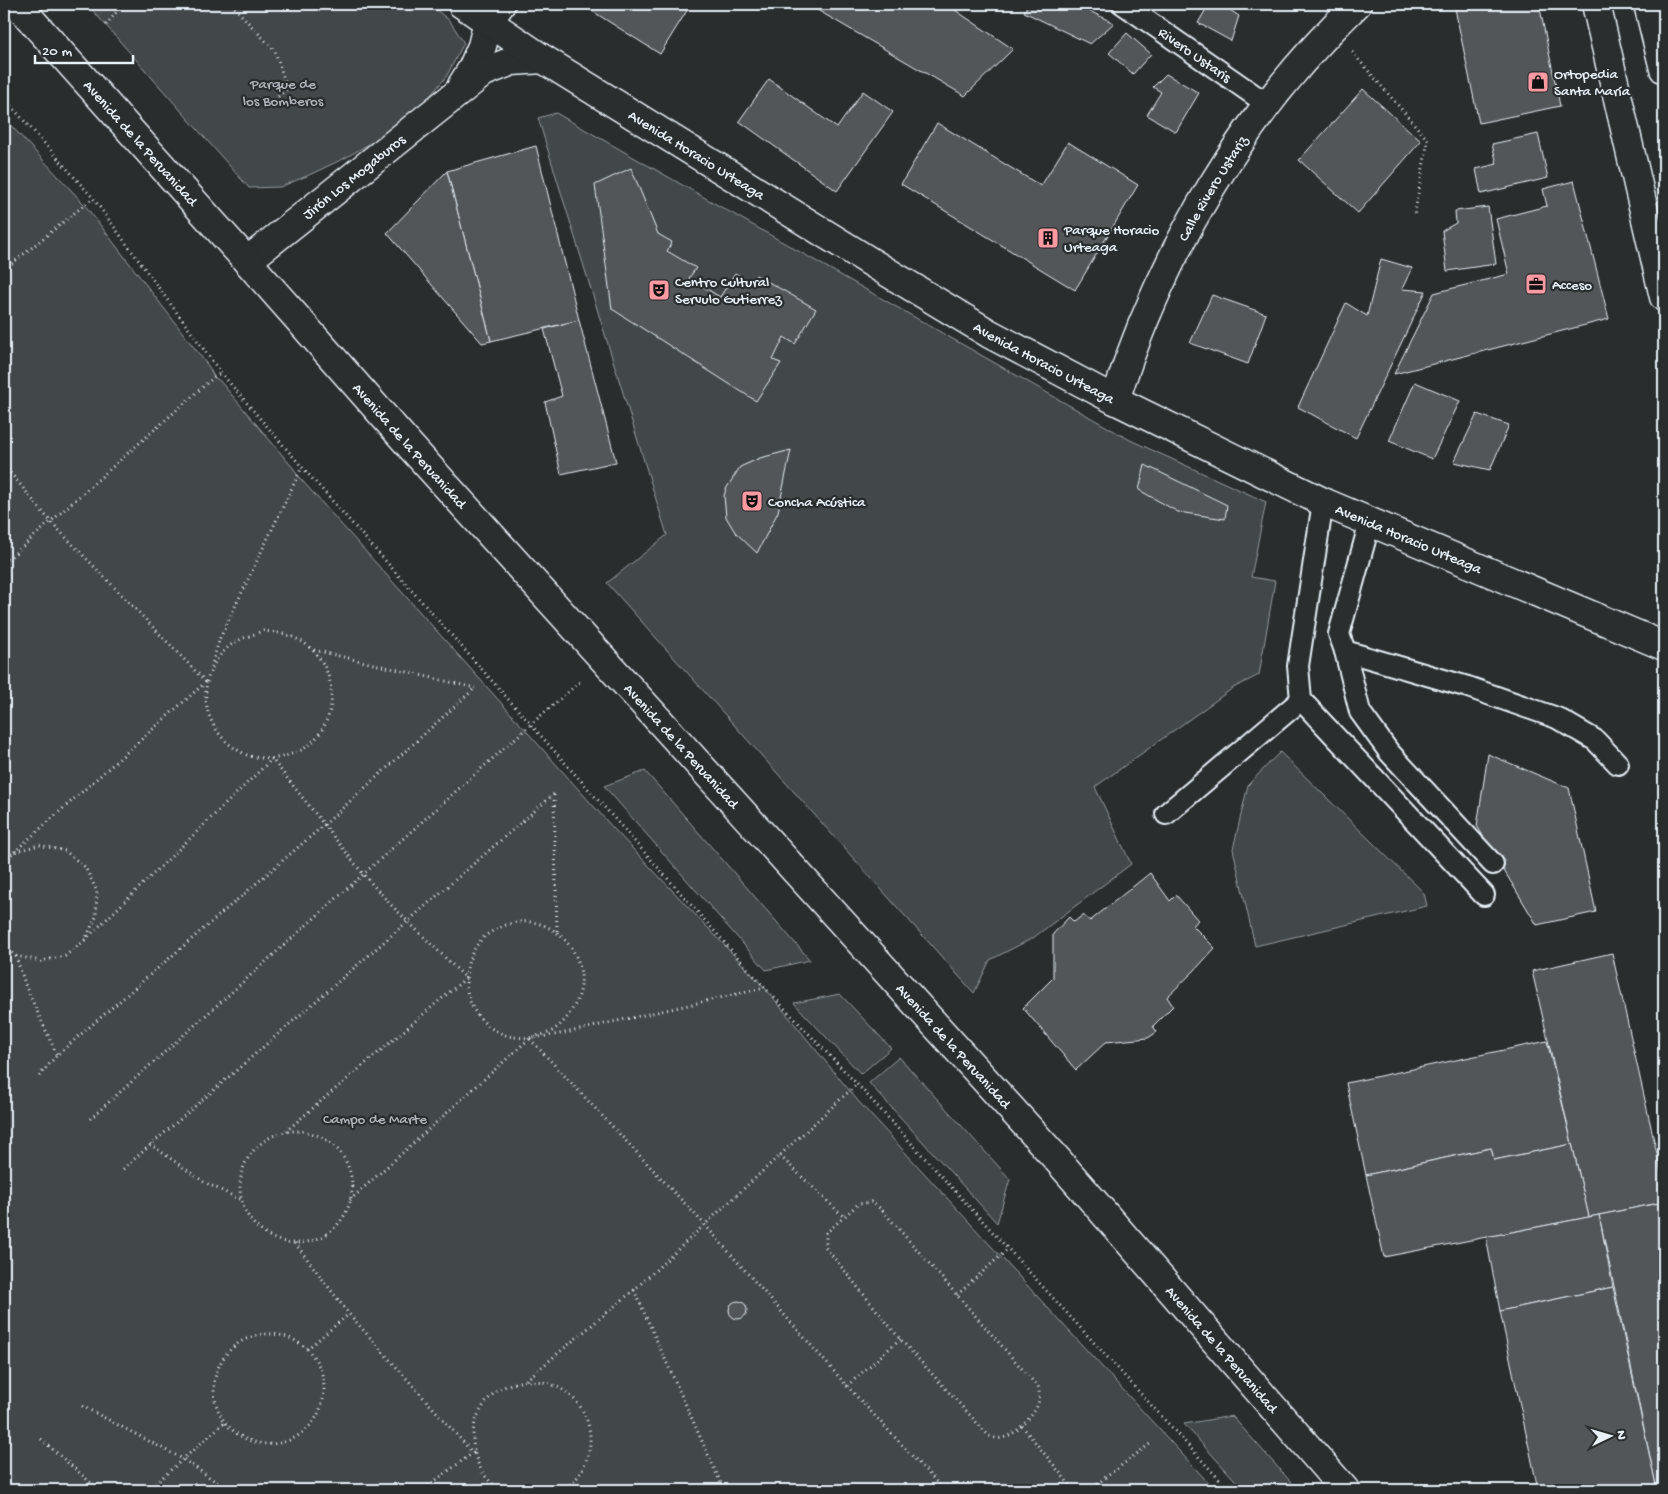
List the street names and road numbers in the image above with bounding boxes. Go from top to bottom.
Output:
street label: Rivero Ustaris [1154,24,1235,88]
street label: Avenida de la Peruanidad [79,77,201,211]
street label: Avenida Horacio Urteaga [624,107,768,205]
street label: Jirón Los Mogaburos [300,131,410,224]
street label: Calle Rivero Ustariz [1175,132,1253,245]
street label: Avenida Horacio Urteaga [970,319,1118,409]
street label: Avenida de la Peruanidad [348,380,470,514]
street label: Avenida Horacio Urteaga [1332,501,1485,579]
street label: Avenida de la Peruanidad [619,681,742,814]
street label: Avenida de la Peruanidad [891,981,1015,1114]
street label: Avenida de la Peruanidad [1160,1283,1282,1418]

